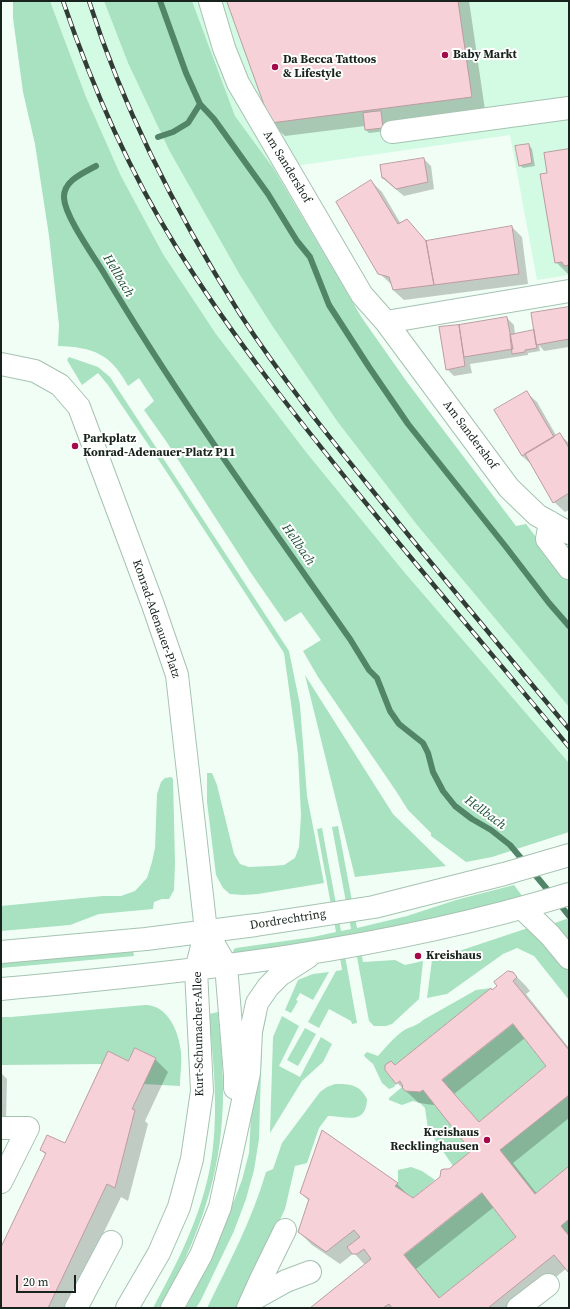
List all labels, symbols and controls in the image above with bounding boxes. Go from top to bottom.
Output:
place label: Baby Markt [453,48,517,62]
marker: Baby Markt [440,50,450,60]
place label: Da Becca Tattoos & Lifestyle [283,53,376,81]
marker: Da Becca Tattoos & Lifestyle [270,62,280,72]
street label: Am Sandershof [260,128,314,206]
water label: Hellbach [99,252,137,300]
street label: Am Sandershof [440,398,500,472]
place label: Parkplatz Konrad-Adenauer-Platz P11 [83,432,236,460]
marker: Parkplatz Konrad-Adenauer-Platz P11 [70,441,80,451]
water label: Hellbach [278,521,318,569]
street label: Konrad-Adenauer-Platz [129,558,183,680]
water label: Hellbach [461,793,509,833]
street label: Dordrechtring [249,907,327,933]
place label: Kreishaus [426,949,481,963]
marker: Kreishaus [413,951,423,961]
street label: Kurt-Schumacher-Allee [191,971,207,1097]
place label: Kreishaus Recklinghausen [390,1126,479,1154]
marker: Kreishaus Recklinghausen [482,1135,492,1145]
scale bar [18,1267,78,1293]
text: 20 m [23,1274,49,1290]

